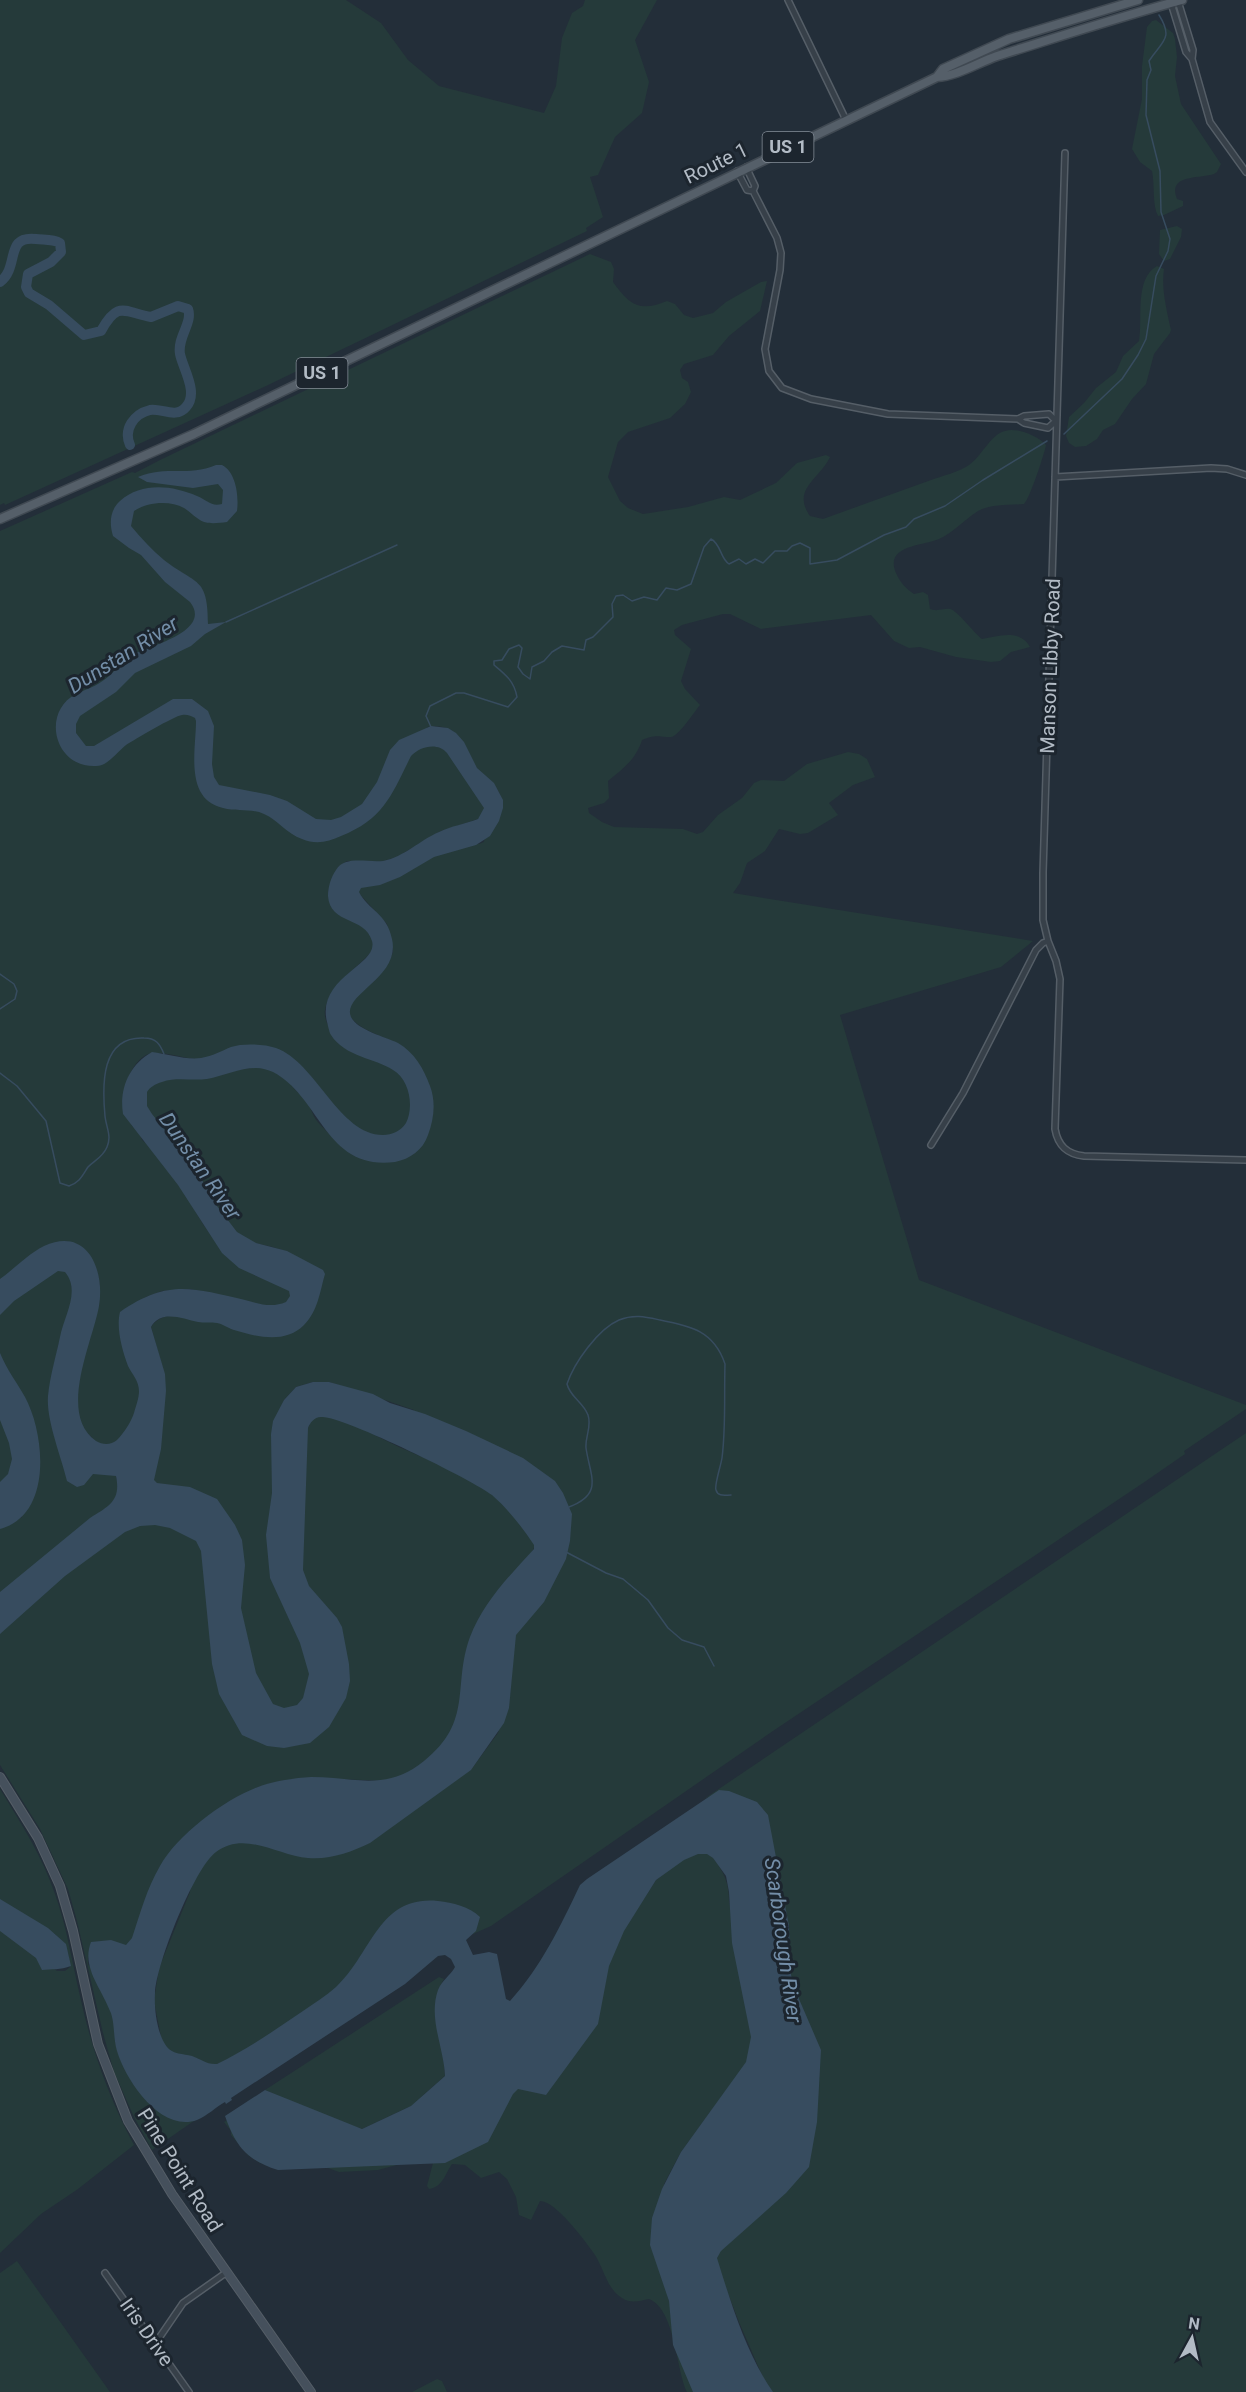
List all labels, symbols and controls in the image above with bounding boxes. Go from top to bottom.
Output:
road number: US 1 [762,132,814,162]
street label: Route 1 [680,137,752,189]
road number: US 1 [296,358,348,388]
street label: Manson Libby Road [1035,578,1065,754]
water label: Dunstan River [63,611,183,698]
water label: Dunstan River [154,1108,246,1225]
water label: Scarborough River [760,1856,807,2025]
street label: Pine Point Road [132,2104,228,2236]
street label: Iris Drive [115,2293,179,2371]
north arrow [1162,2308,1222,2368]
text: N [1187,2313,1201,2334]

